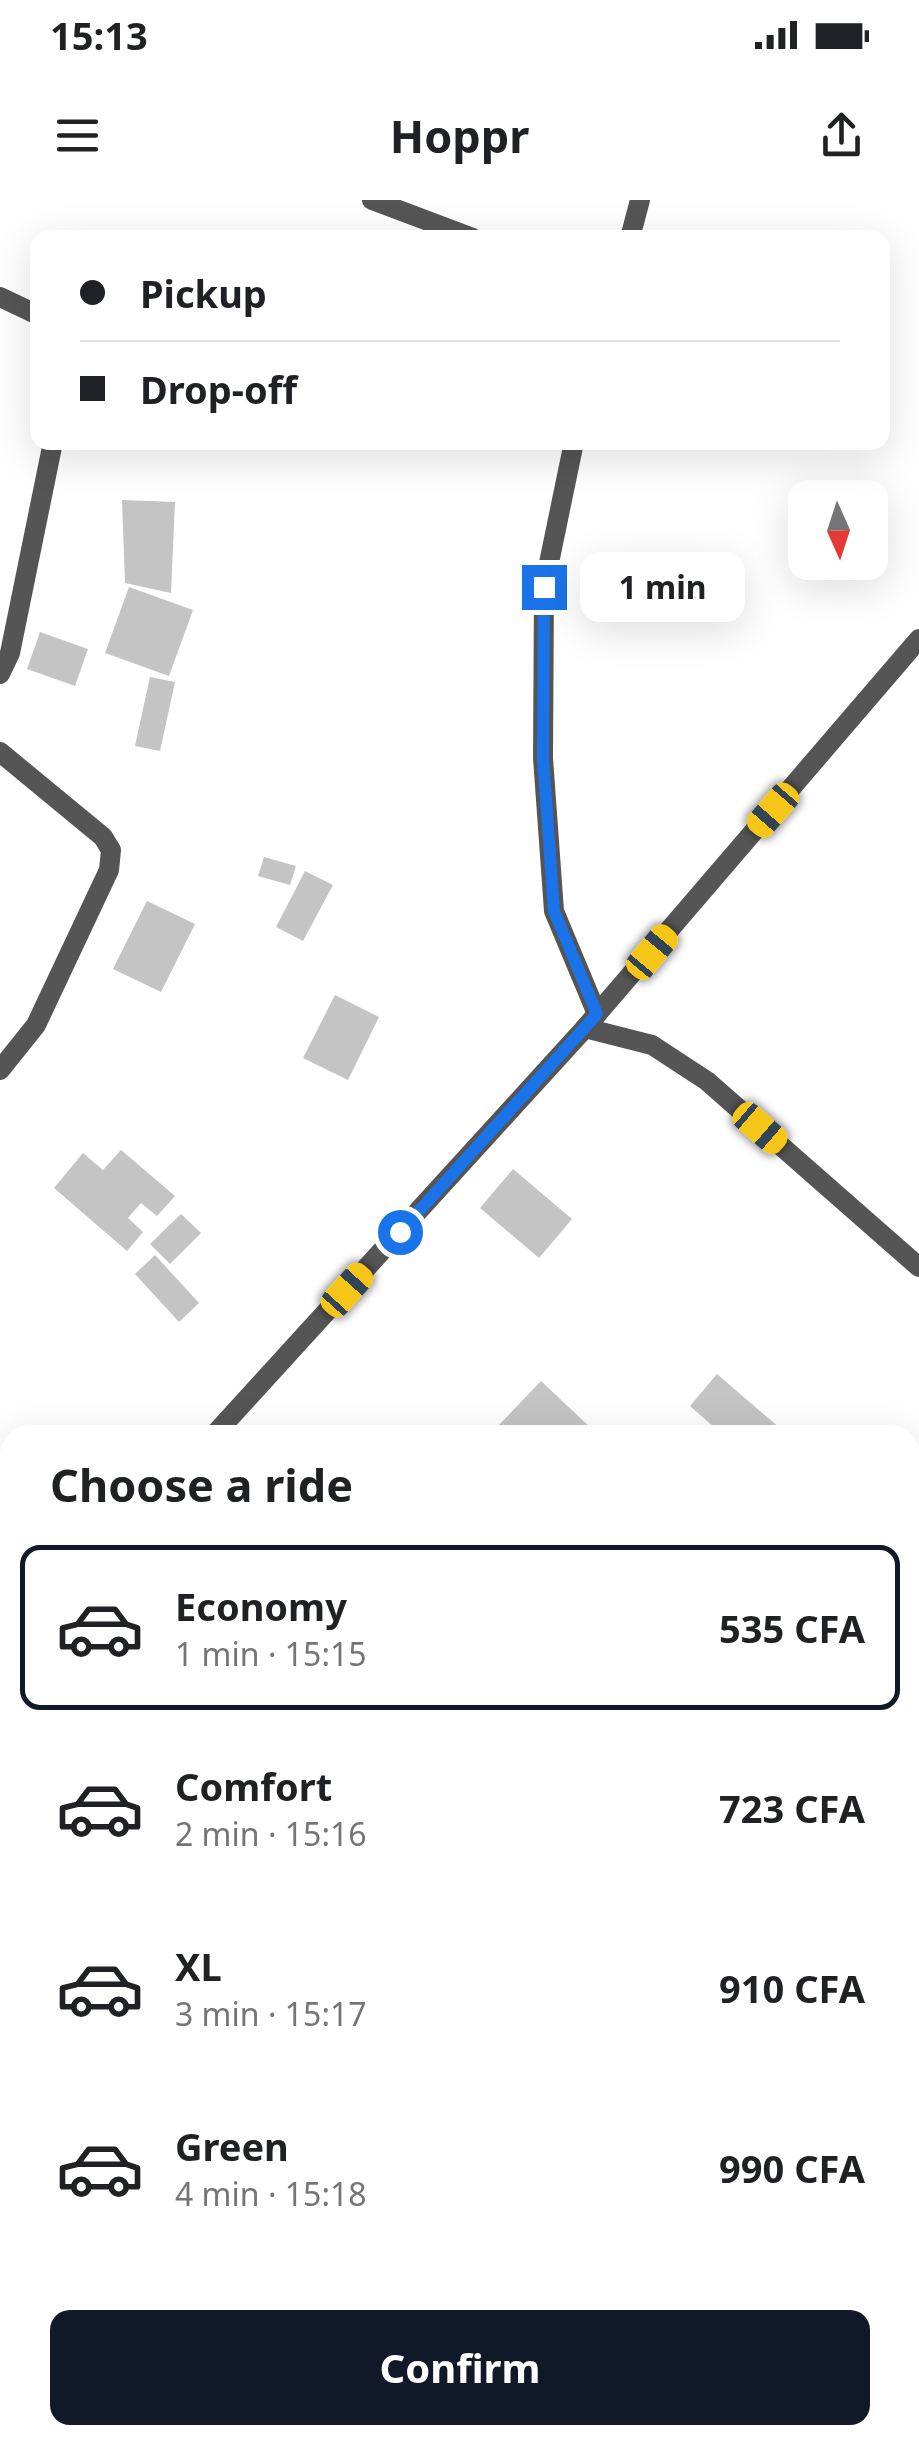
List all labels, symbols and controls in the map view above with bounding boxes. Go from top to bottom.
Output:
text: 15:13 [50,9,148,61]
text: Hoppr [390,105,529,166]
icon: menu [50,108,105,163]
icon: share [814,108,869,163]
text: Pickup [140,267,267,319]
text: Drop-off [140,363,297,415]
north arrow [788,480,888,580]
map controls [788,480,888,580]
callout: 1 min [579,552,744,622]
route end [522,565,567,610]
text: 1 min [618,565,707,608]
car [742,778,804,842]
car [621,919,683,985]
car [728,1097,792,1159]
route start [378,1210,423,1255]
car [316,1258,378,1322]
text: Choose a ride [50,1454,353,1515]
text: Economy [175,1580,347,1632]
icon: car [55,1583,145,1673]
text: 535 CFA [719,1602,865,1654]
text: 1 min · 15:15 [175,1632,367,1675]
text: Comfort [175,1760,332,1812]
icon: car [55,1763,145,1853]
text: 723 CFA [719,1782,865,1834]
text: 2 min · 15:16 [175,1812,367,1855]
text: XL [175,1940,222,1992]
icon: car [55,1943,145,2033]
text: 910 CFA [719,1962,865,2014]
text: 3 min · 15:17 [175,1992,367,2035]
text: Green [175,2120,289,2172]
icon: car [55,2123,145,2213]
text: 990 CFA [719,2142,865,2194]
text: 4 min · 15:18 [175,2172,367,2215]
button: Confirm [50,2310,870,2425]

